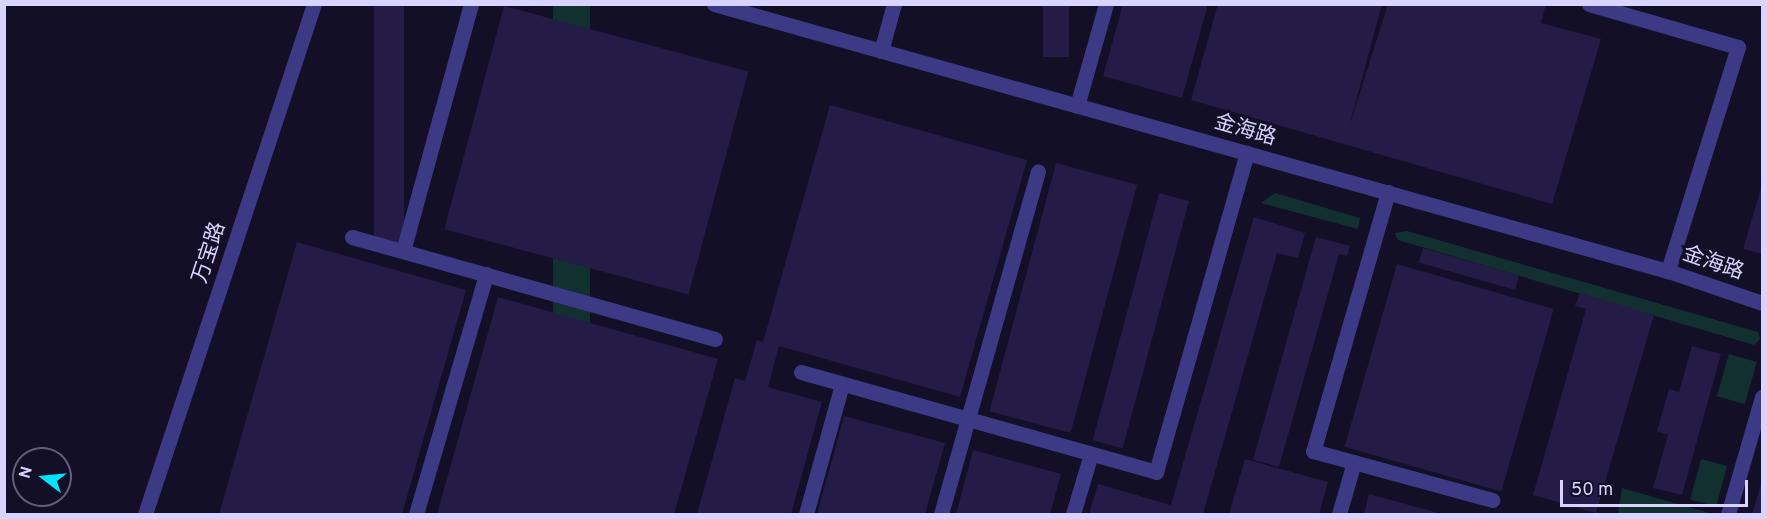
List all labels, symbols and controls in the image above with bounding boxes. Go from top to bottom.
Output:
street label: 金海路 [1211,110,1279,152]
street label: 万宝路 [188,219,232,287]
street label: 金海路 [1679,242,1747,286]
north arrow [12,447,72,507]
text: N [15,464,38,481]
scale bar [1563,468,1750,506]
text: 50 m [1571,479,1613,502]

